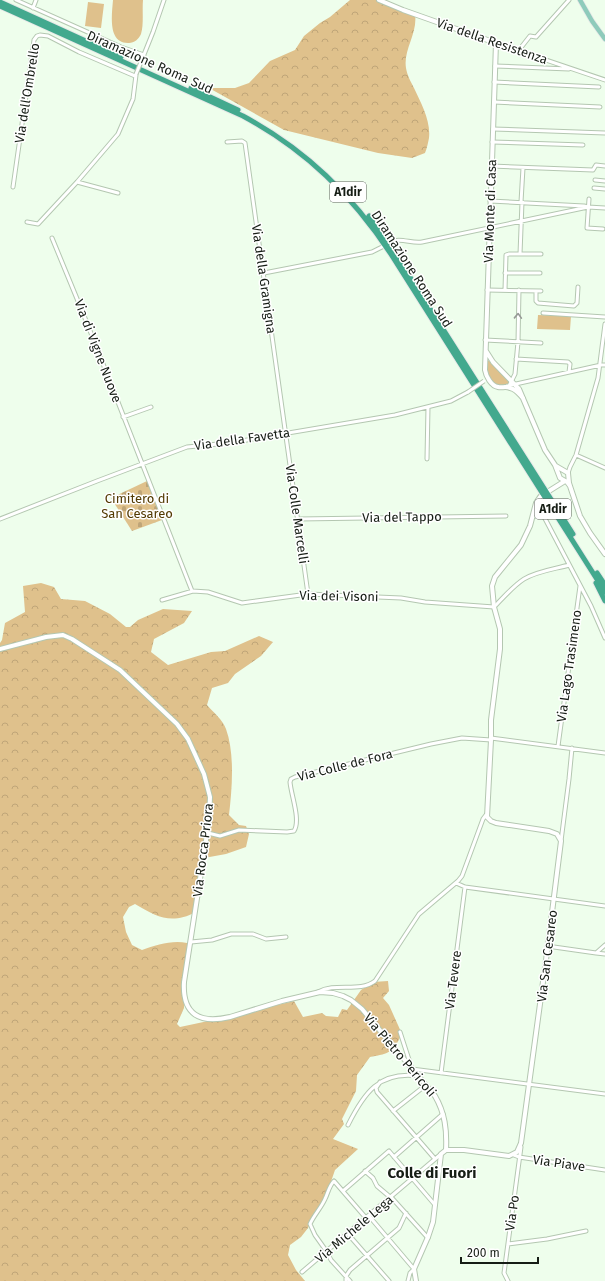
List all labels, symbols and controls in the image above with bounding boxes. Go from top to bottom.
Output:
street label: Via della Resistenza [434,15,550,67]
street label: Diramazione Roma Sud [85,27,215,97]
street label: Via dell'Ombrello [12,42,42,144]
street label: Via Monte di Casa [481,159,499,263]
road number: A1dir [330,182,366,202]
street label: Diramazione Roma Sud [369,208,455,330]
street label: Via della Gramigna [249,223,279,335]
street label: Via di Vigne Nuove [71,297,125,405]
one-way arrow [514,313,523,319]
street label: Via della Favetta [193,425,291,453]
street label: Via Colle Marcelli [283,463,311,565]
park label: Cimitero di San Cesareo [101,491,173,521]
road number: A1dir [535,499,571,519]
street label: Via del Tappo [362,509,442,525]
street label: Via dei Visoni [299,588,379,604]
street label: Via Lago Trasimeno [554,609,584,723]
street label: Via Colle de Fora [296,746,394,784]
street label: Via Rocca Priora [190,802,216,898]
street label: Via San Cesareo [534,909,560,1003]
street label: Via Tevere [442,950,464,1010]
street label: Via Pietro Pericoli [361,1010,439,1100]
street label: Via Piave [532,1152,586,1174]
district label: Colle di Fuori [388,1164,476,1182]
street label: Via Michele Lega [312,1192,396,1266]
street label: Via Po [502,1194,522,1232]
scale bar [461,1239,538,1265]
text: 200 m [467,1246,500,1260]

